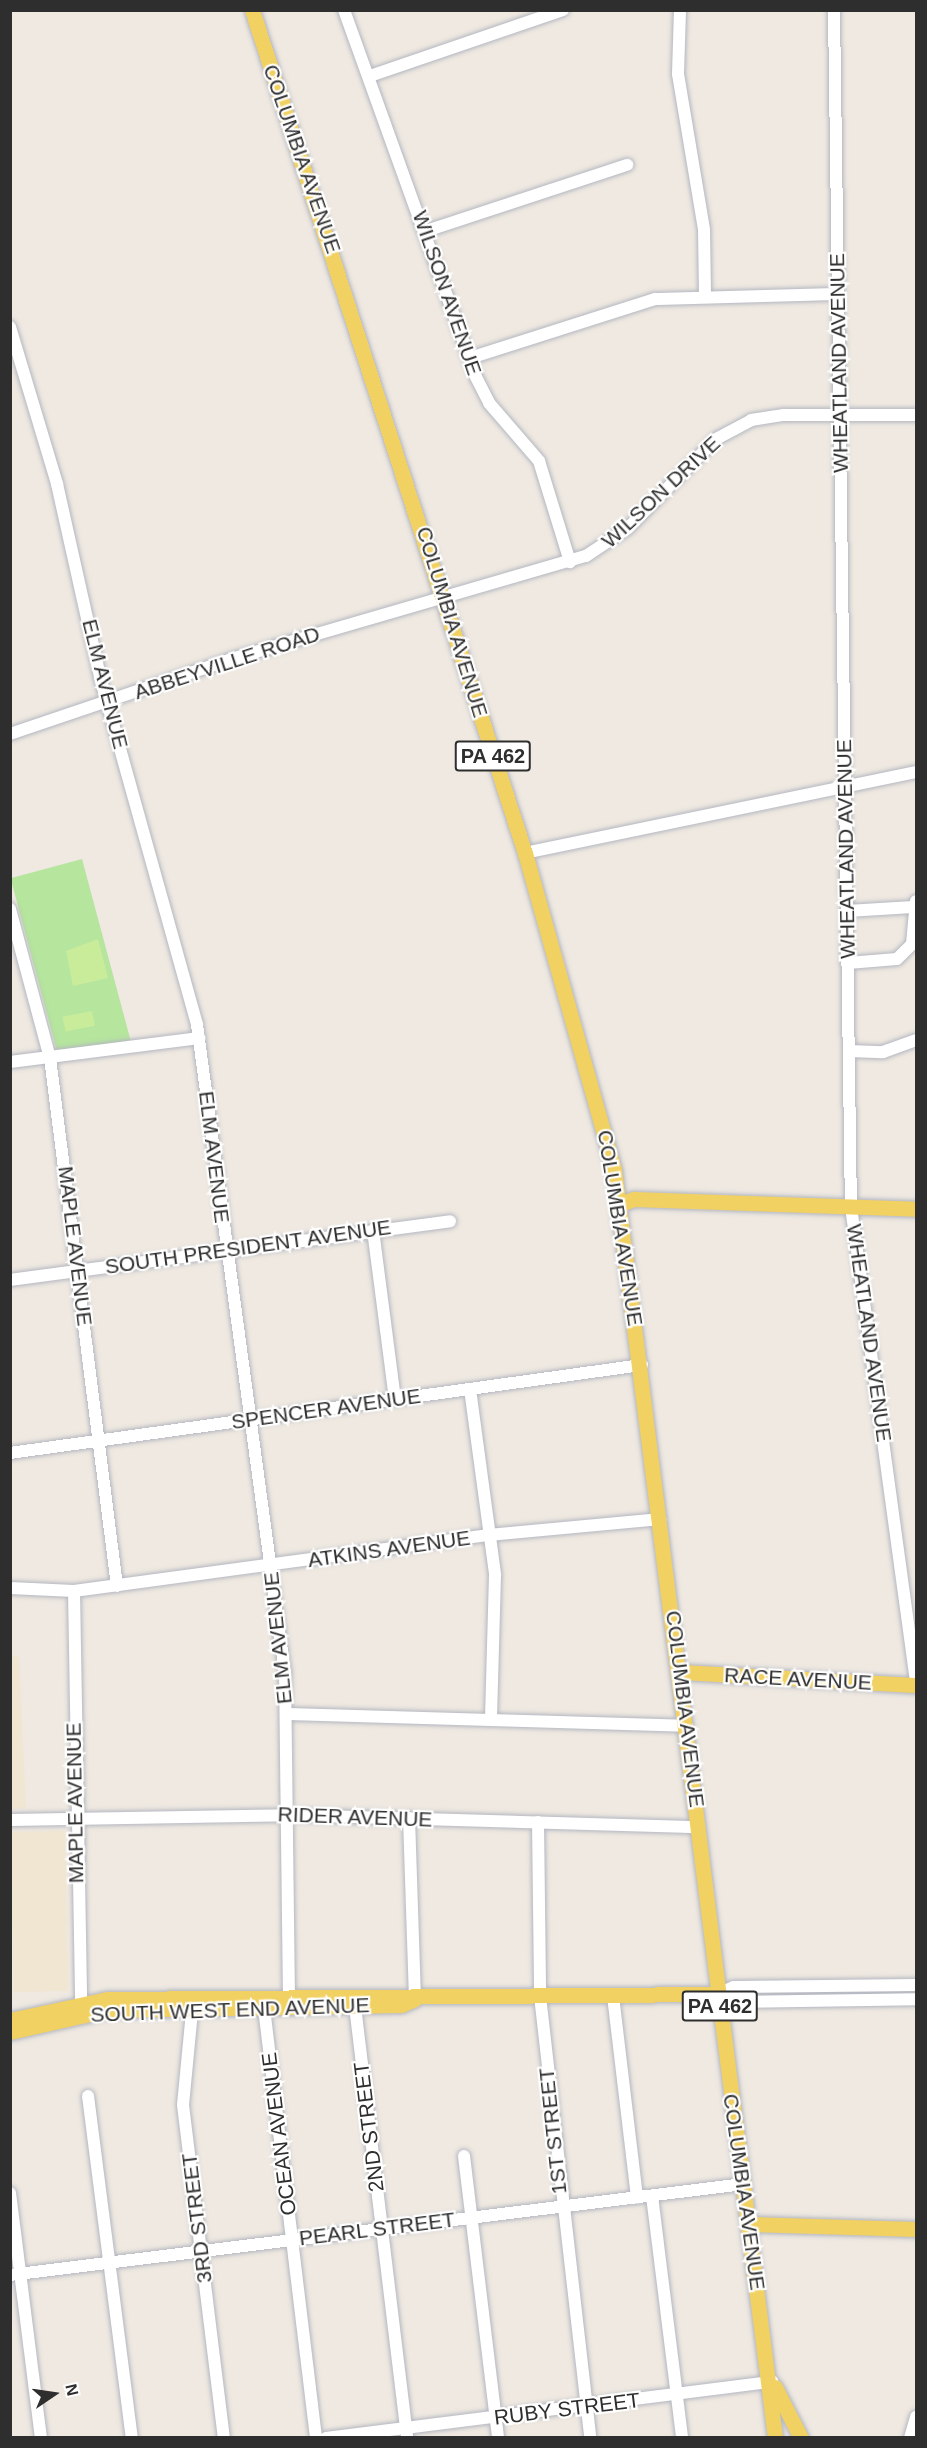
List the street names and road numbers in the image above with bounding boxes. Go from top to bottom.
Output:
street label: COLUMBIA AVENUE [257,60,347,258]
street label: WILSON AVENUE [407,207,487,379]
street label: WHEATLAND AVENUE [824,252,854,474]
street label: WILSON DRIVE [597,431,725,553]
street label: COLUMBIA AVENUE [411,523,493,721]
street label: ELM AVENUE [77,616,133,752]
street label: ABBEYVILLE ROAD [131,621,323,705]
street label: WHEATLAND AVENUE [831,738,861,960]
road number: PA 462 [454,739,532,773]
street label: ELM AVENUE [193,1089,235,1225]
street label: COLUMBIA AVENUE [592,1127,648,1329]
street label: MAPLE AVENUE [53,1164,97,1328]
street label: SOUTH PRESIDENT AVENUE [103,1214,393,1280]
street label: WHEATLAND AVENUE [841,1222,897,1444]
street label: SPENCER AVENUE [229,1383,423,1435]
street label: ATKINS AVENUE [306,1525,472,1573]
street label: ELM AVENUE [258,1570,298,1706]
street label: COLUMBIA AVENUE [660,1608,710,1810]
street label: RACE AVENUE [723,1663,873,1695]
street label: MAPLE AVENUE [61,1722,89,1884]
street label: RIDER AVENUE [277,1802,433,1832]
road number: PA 462 [681,1989,759,2023]
street label: SOUTH WEST END AVENUE [89,1993,371,2027]
street label: OCEAN AVENUE [256,2050,302,2218]
street label: 2ND STREET [349,2061,389,2193]
street label: 1ST STREET [534,2066,572,2196]
street label: COLUMBIA AVENUE [718,2091,770,2293]
street label: 3RD STREET [177,2152,217,2284]
street label: PEARL STREET [297,2207,457,2251]
street label: RUBY STREET [493,2388,641,2430]

